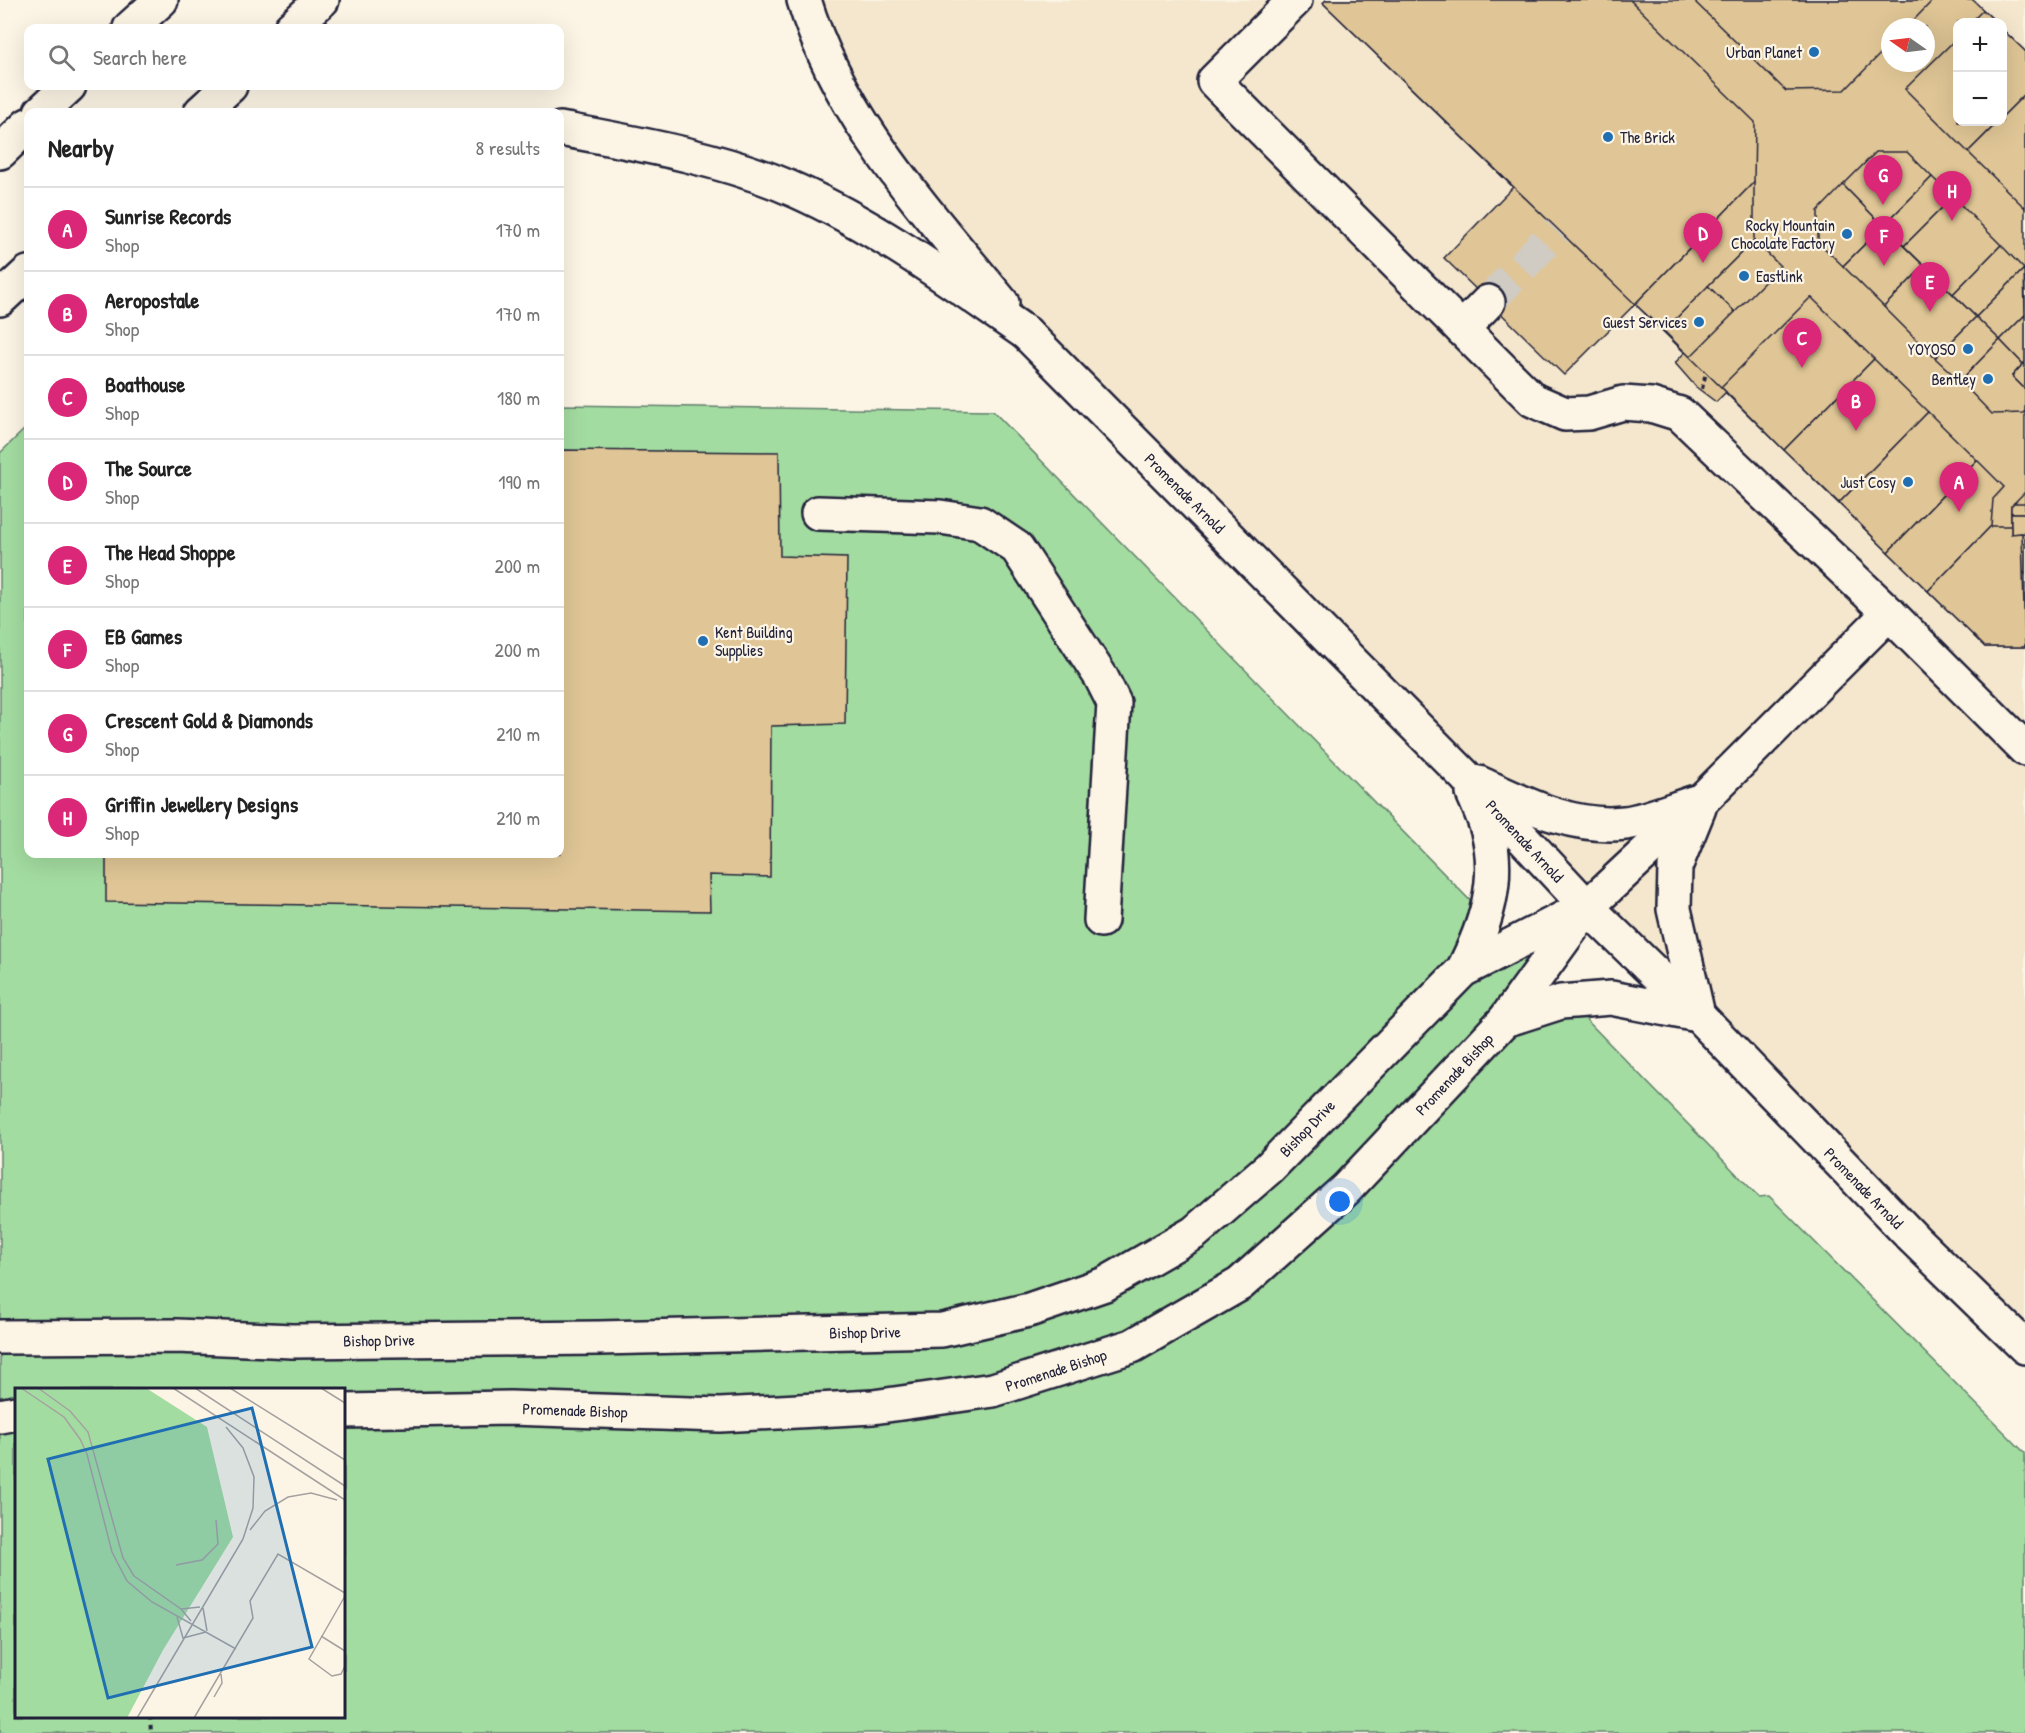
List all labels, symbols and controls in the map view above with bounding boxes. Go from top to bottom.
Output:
north arrow [1881,18,1935,72]
map controls [1953,18,2007,126]
button: + [1953,18,2007,72]
search box [24,24,564,90]
icon: search [45,41,78,74]
place label: Urban Planet [1726,41,1802,63]
text: Search here [93,42,187,72]
marker: Urban Planet [1807,45,1821,59]
button: − [1953,72,2007,126]
place label: The Brick [1620,126,1675,148]
text: Nearby [48,130,114,165]
marker: The Brick [1601,130,1615,144]
text: 8 results [475,134,540,161]
pin: G [1864,156,1902,205]
pin: H [1932,172,1972,221]
text: Sunrise Records [105,201,231,231]
pin: D [1684,214,1722,263]
place label: Rocky Mountain Chocolate Factory [1731,214,1835,254]
text: A [63,216,72,243]
text: 170 m [496,216,540,243]
pin: F [1864,216,1904,266]
marker: Rocky Mountain Chocolate Factory [1840,227,1854,241]
text: Shop [105,231,139,258]
pin: E [1910,262,1950,312]
place label: Eastlink [1756,265,1803,287]
marker: Eastlink [1737,269,1751,283]
text: Aeropostale [105,285,199,315]
text: B [62,300,73,327]
text: 170 m [496,300,540,327]
place label: Guest Services [1603,311,1687,333]
text: Shop [105,315,139,342]
marker: Guest Services [1692,315,1706,329]
pin: C [1782,318,1822,368]
place label: YOYOSO [1908,338,1956,360]
marker: YOYOSO [1961,342,1975,356]
place label: Bentley [1931,368,1976,390]
text: Boathouse [105,369,185,399]
marker: Bentley [1981,372,1995,386]
pin: B [1836,382,1876,431]
text: C [62,384,73,411]
text: 180 m [497,384,540,411]
text: Shop [105,399,139,426]
street label: Promenade Arnold [1140,448,1230,538]
text: The Source [105,453,192,483]
pin: A [1940,462,1978,512]
text: D [63,468,72,495]
text: 190 m [498,468,540,495]
place label: Just Cosy [1840,471,1896,493]
marker: Just Cosy [1901,475,1915,489]
text: Shop [105,483,139,510]
text: The Head Shoppe [105,537,235,567]
text: E [63,552,72,579]
text: 200 m [495,552,540,579]
text: Shop [105,567,139,594]
text: EB Games [105,621,182,651]
place label: Kent Building Supplies [715,621,793,661]
marker: Kent Building Supplies [696,634,710,648]
text: F [64,636,71,663]
text: 200 m [495,636,540,663]
text: Shop [105,651,139,678]
text: Crescent Gold & Diamonds [105,705,313,735]
text: G [63,720,72,747]
text: 210 m [496,720,540,747]
text: Shop [105,735,139,762]
text: Griffin Jewellery Designs [105,789,298,819]
street label: Promenade Arnold [1481,795,1569,887]
text: H [63,804,72,831]
text: 210 m [496,804,540,831]
text: Shop [105,819,139,846]
street label: Promenade Bishop [1410,1028,1498,1120]
street label: Bishop Drive [1274,1094,1340,1161]
street label: Promenade Arnold [1819,1142,1909,1234]
your location [1325,1187,1354,1216]
street label: Bishop Drive [829,1320,902,1344]
street label: Bishop Drive [343,1328,416,1352]
street label: Promenade Bishop [1003,1343,1110,1397]
inset map [15,1388,345,1718]
street label: Promenade Bishop [522,1397,628,1423]

